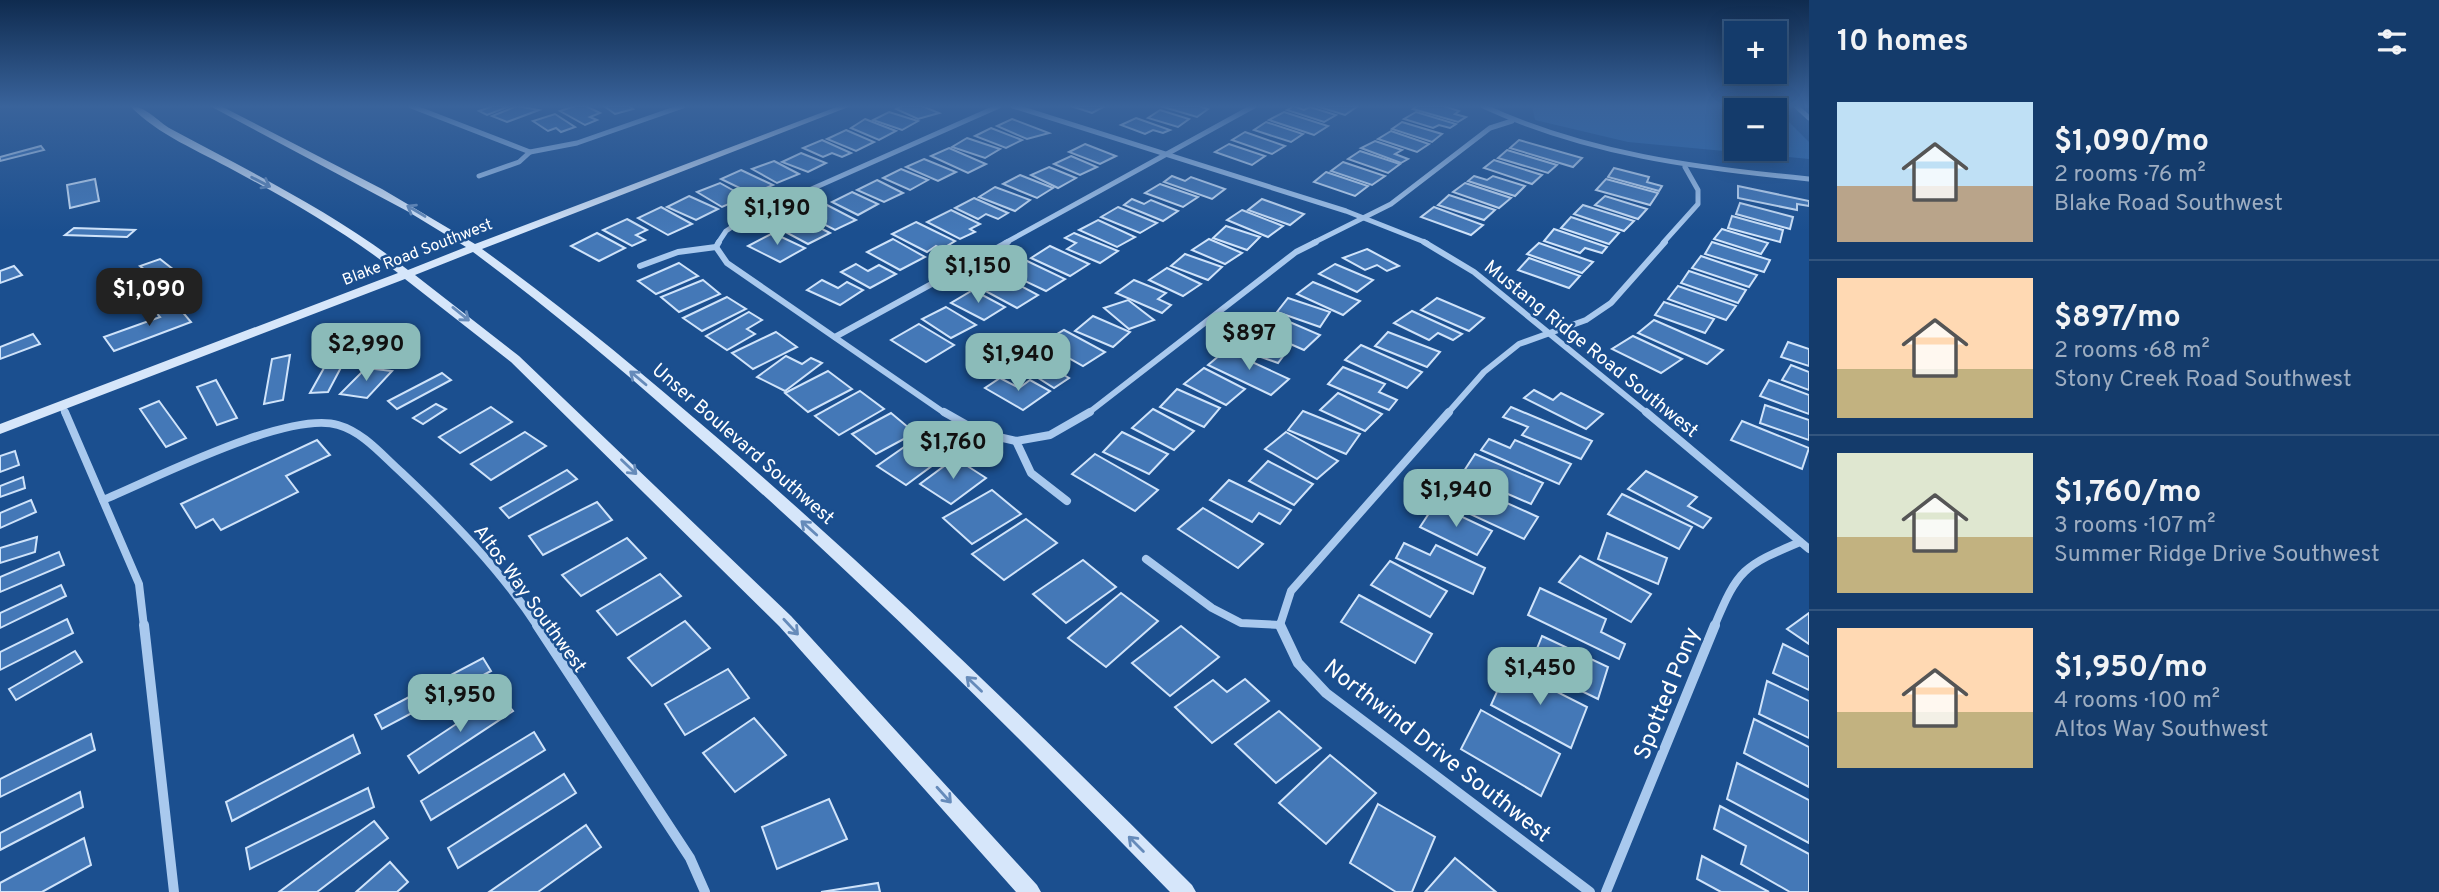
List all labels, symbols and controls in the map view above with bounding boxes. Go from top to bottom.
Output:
map controls [1724,21,1787,161]
button: + [1724,21,1787,84]
icon: filters [2373,23,2411,61]
text: 10 homes [1837,24,1968,61]
button: − [1724,98,1787,161]
text: $1,090/mo [2054,124,2209,161]
icon: home [1893,130,1977,214]
text: 2 rooms · 76 m² [2054,161,2206,190]
one-way arrow [250,176,271,190]
pin: $1,190 [720,188,834,247]
text: Blake Road Southwest [2054,190,2283,219]
text: $1,190 [743,195,811,224]
one-way arrow [406,204,426,218]
street label: Blake Road Southwest [340,215,496,291]
pin: $1,150 [921,246,1035,305]
text: $1,150 [944,253,1012,282]
street label: Mustang Ridge Road Southwest [1479,256,1703,444]
pin: $1,090 [92,268,206,328]
text: $1,090 [112,276,186,305]
text: $897/mo [2054,300,2181,337]
icon: home [1893,306,1977,390]
one-way arrow [451,307,469,322]
pin: $897 [1208,312,1290,372]
text: $897 [1222,320,1276,349]
pin: $2,990 [309,324,423,383]
text: $2,990 [327,331,405,360]
pin: $1,940 [961,334,1075,393]
text: 2 rooms · 68 m² [2054,337,2210,366]
text: $1,940 [981,341,1055,370]
street label: Unser Boulevard Southwest [646,359,839,530]
text: Stony Creek Road Southwest [2054,366,2352,395]
one-way arrow [629,370,647,386]
pin: $1,760 [896,421,1010,481]
text: $1,760 [919,429,987,458]
one-way arrow [621,458,638,475]
pin: $1,940 [1399,470,1513,529]
text: $1,760/mo [2054,475,2201,512]
text: $1,940 [1419,477,1493,506]
icon: home [1893,481,1977,565]
text: 3 rooms · 107 m² [2054,512,2216,541]
one-way arrow [801,519,818,536]
street label: Altos Way Southwest [468,520,591,678]
text: Summer Ridge Drive Southwest [2054,541,2380,570]
one-way arrow [782,618,799,635]
street label: Spotted Pony [1629,624,1708,764]
pin: $1,450 [1483,648,1597,707]
text: $1,950/mo [2054,650,2207,687]
street label: Northwind Drive Southwest [1317,654,1556,850]
text: $1,450 [1504,655,1576,684]
icon: home [1893,656,1977,740]
pin: $1,950 [403,674,517,734]
one-way arrow [966,676,983,693]
text: $1,950 [424,682,496,711]
text: 4 rooms · 100 m² [2054,687,2220,716]
text: Altos Way Southwest [2054,716,2269,745]
one-way arrow [936,786,953,803]
one-way arrow [1128,835,1145,852]

